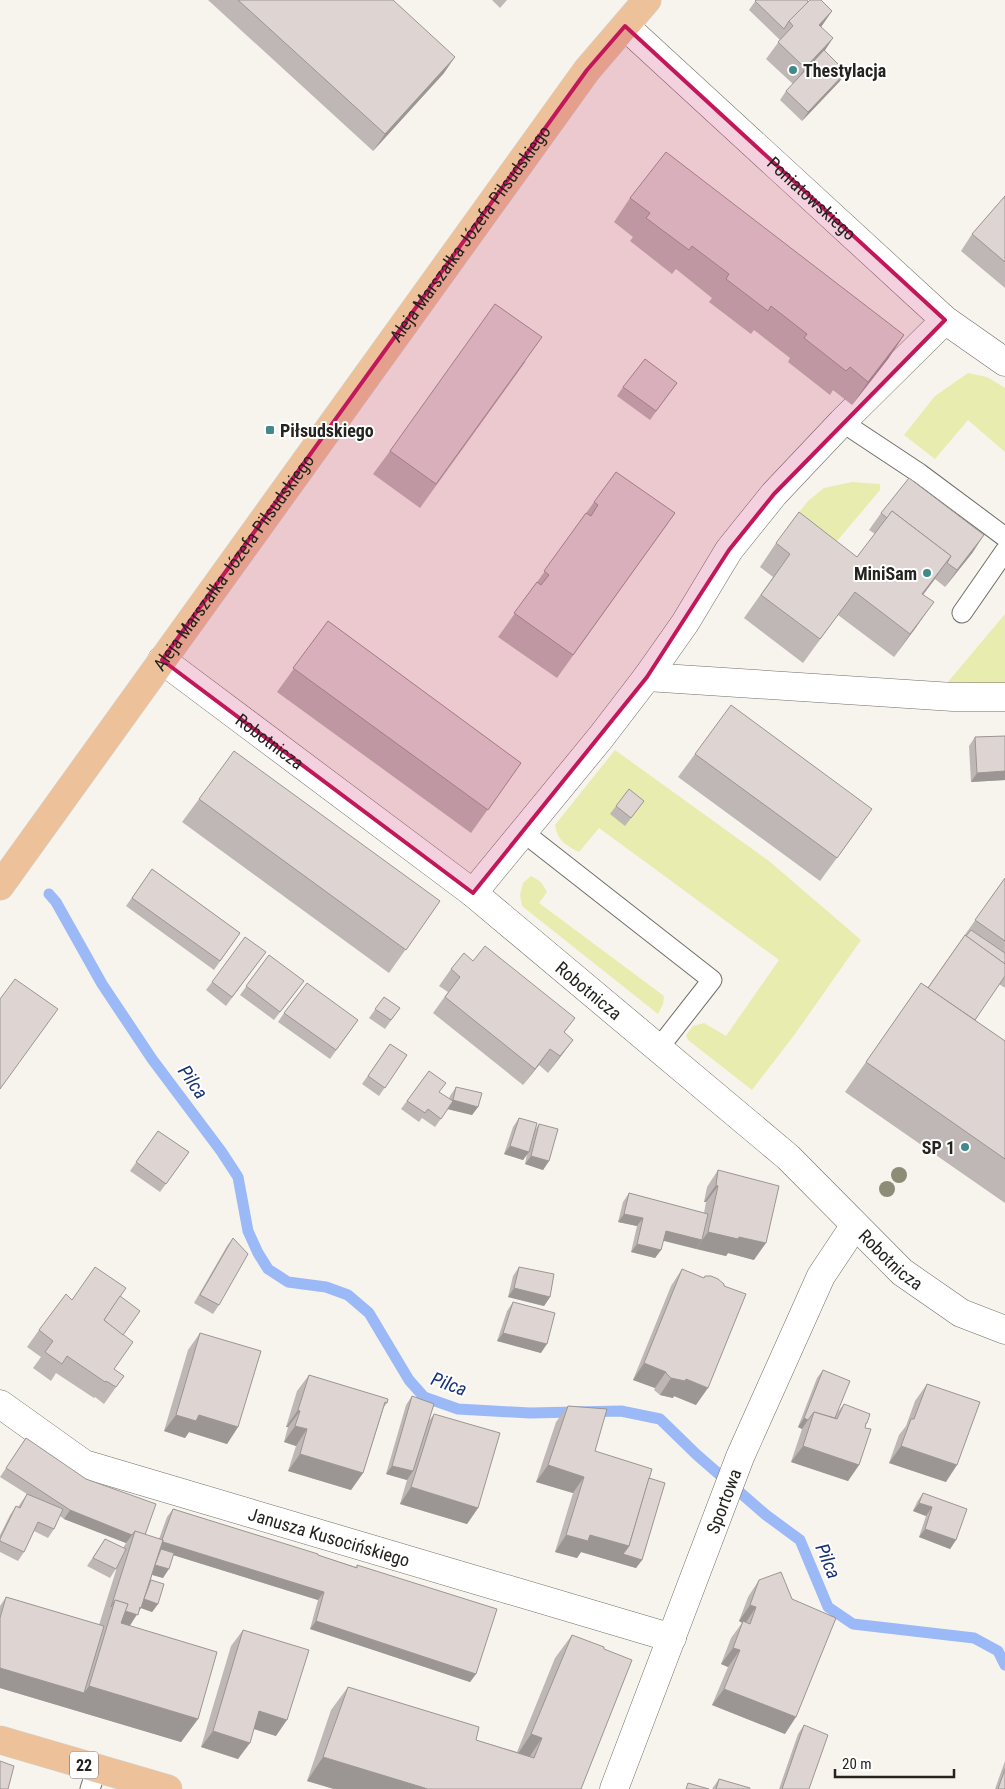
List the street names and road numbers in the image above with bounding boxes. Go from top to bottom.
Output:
street label: Aleja Marszałka Józefa Piłsudskiego [385,121,554,346]
street label: Poniatowskiego [763,152,861,244]
street label: Aleja Marszałka Józefa Piłsudskiego [148,450,318,674]
street label: Robotnicza [232,709,308,773]
street label: Robotnicza [552,957,626,1024]
street label: Robotnicza [855,1225,927,1294]
street label: Sportowa [701,1466,745,1536]
street label: Janusza Kusocińskiego [246,1503,412,1570]
road number: 22 [70,1752,98,1778]

